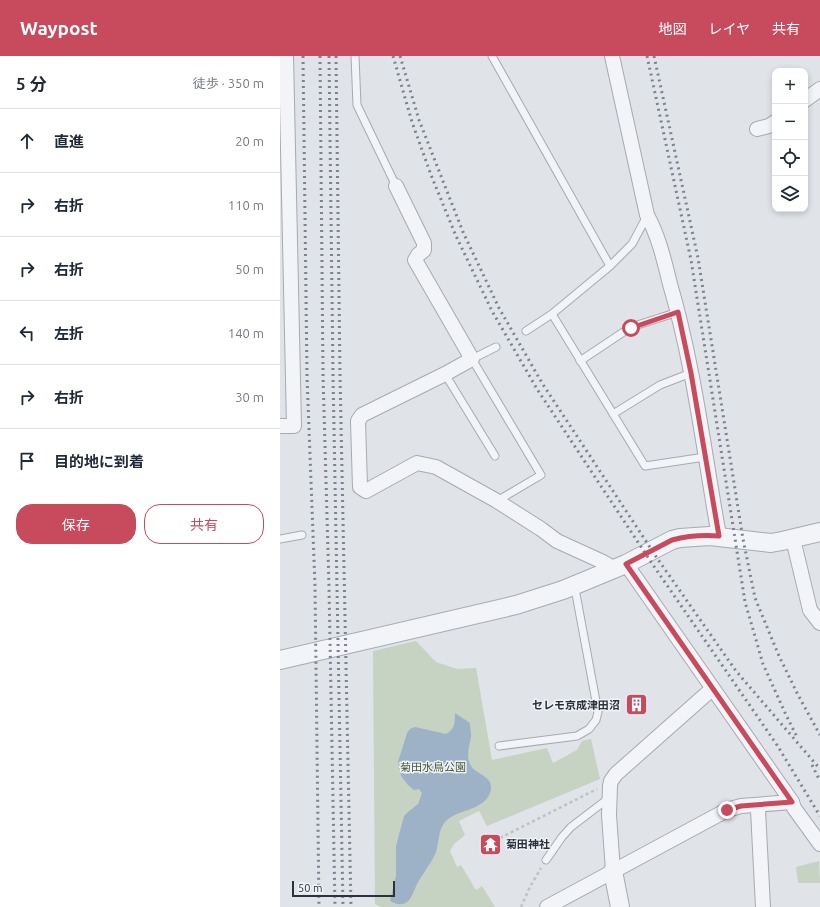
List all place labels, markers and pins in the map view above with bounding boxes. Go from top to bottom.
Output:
building icon: セレモ京成津田沼 [623,692,649,718]
place label: セレモ京成津田沼 [532,699,620,711]
temple icon: 菊田神社 [478,831,504,857]
place label: 菊田神社 [506,838,550,850]

